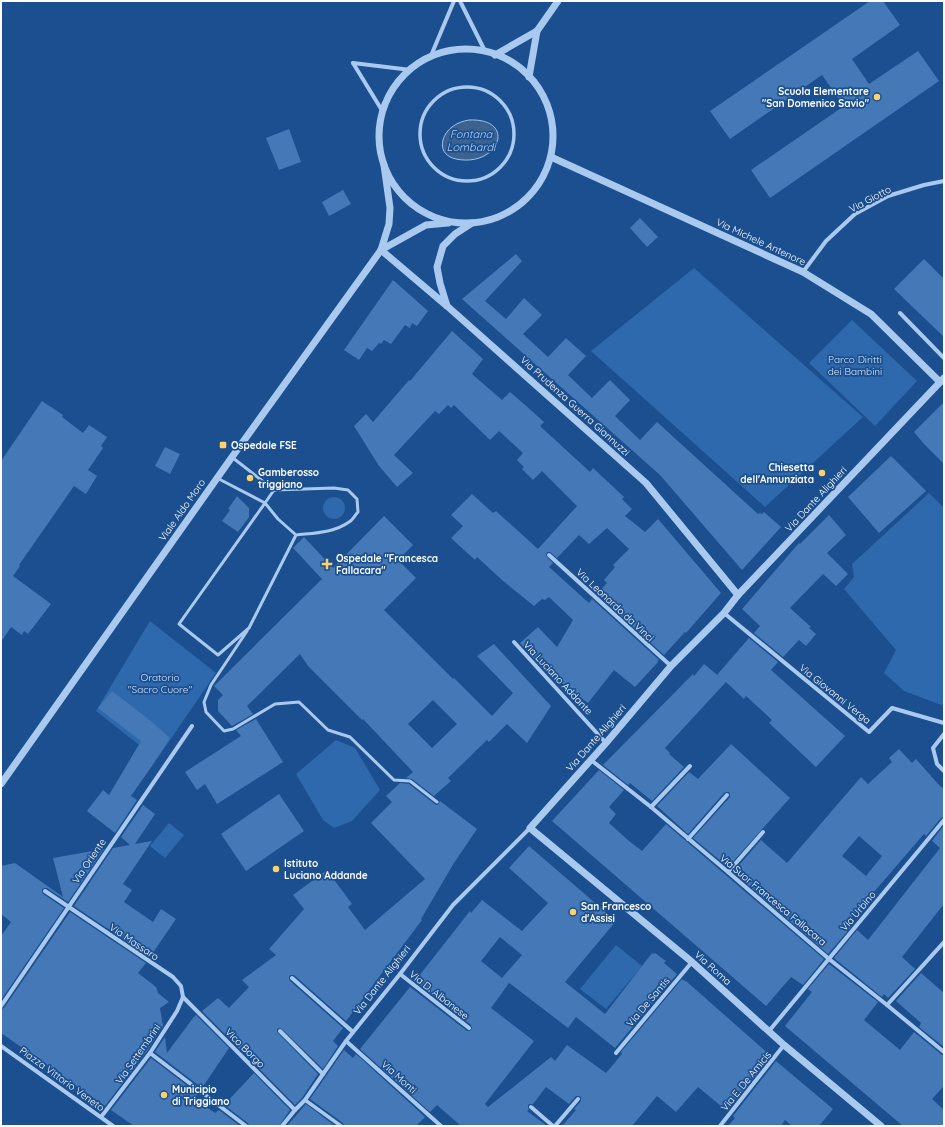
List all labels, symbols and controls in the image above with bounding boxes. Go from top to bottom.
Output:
place label: Scuola Elementare "San Domenico Savio" [762,85,870,110]
marker: Scuola Elementare "San Domenico Savio" [872,92,882,102]
water label: Fontana Lombardi [447,127,497,154]
street label: Via Giotto [847,183,893,215]
street label: Via Michele Antenore [714,216,808,269]
street label: Via Prudenza Guerra Giannuzzi [518,353,632,459]
park label: Parco Diritti dei Bambini [828,353,882,378]
place label: Ospedale FSE [231,439,297,452]
marker: Ospedale FSE [218,440,228,450]
place label: Chiesetta dell'Annunziata [740,461,814,486]
street label: Via Dante Alighieri [782,464,850,534]
place label: Gamberosso triggiano [258,466,319,491]
marker: Chiesetta dell'Annunziata [817,468,827,478]
marker: Gamberosso triggiano [245,473,255,483]
street label: Viale Aldo Moro [156,476,208,544]
place label: Ospedale "Francesca Fallacara" [336,552,438,577]
marker: Ospedale "Francesca Fallacara" [321,558,333,570]
street label: Via Leonardo da Vinci [573,566,657,644]
street label: Via Luciano Addante [521,638,596,718]
street label: Via Giovanni Verga [797,661,873,727]
park label: Oratorio "Sacro Cuore" [128,671,192,696]
street label: Via Dante Alighieri [563,702,629,774]
street label: Via Oriente [69,836,109,886]
street label: Via Suor Francesca Fallacara [717,852,829,948]
place label: Istituto Luciano Addande [284,857,368,882]
marker: Istituto Luciano Addande [271,864,281,874]
street label: Via Urbino [837,888,879,934]
place label: San Francesco d'Assisi [581,900,651,925]
marker: San Francesco d'Assisi [568,907,578,917]
street label: Via Massaro [107,921,161,963]
street label: Via Dante Alighieri [351,943,413,1017]
street label: Via Roma [692,948,734,988]
street label: Via D. Albanese [407,968,472,1022]
street label: Via De Santis [623,974,673,1030]
street label: Via Settembrini [113,1021,163,1087]
street label: Vico Borgo [222,1025,268,1071]
street label: Piazza Vittorio Veneto [17,1044,107,1114]
street label: Via E. De Amicis [718,1048,774,1114]
street label: Via Monti [379,1058,419,1096]
place label: Municipio di Triggiano [172,1083,229,1108]
marker: Municipio di Triggiano [159,1090,169,1100]

